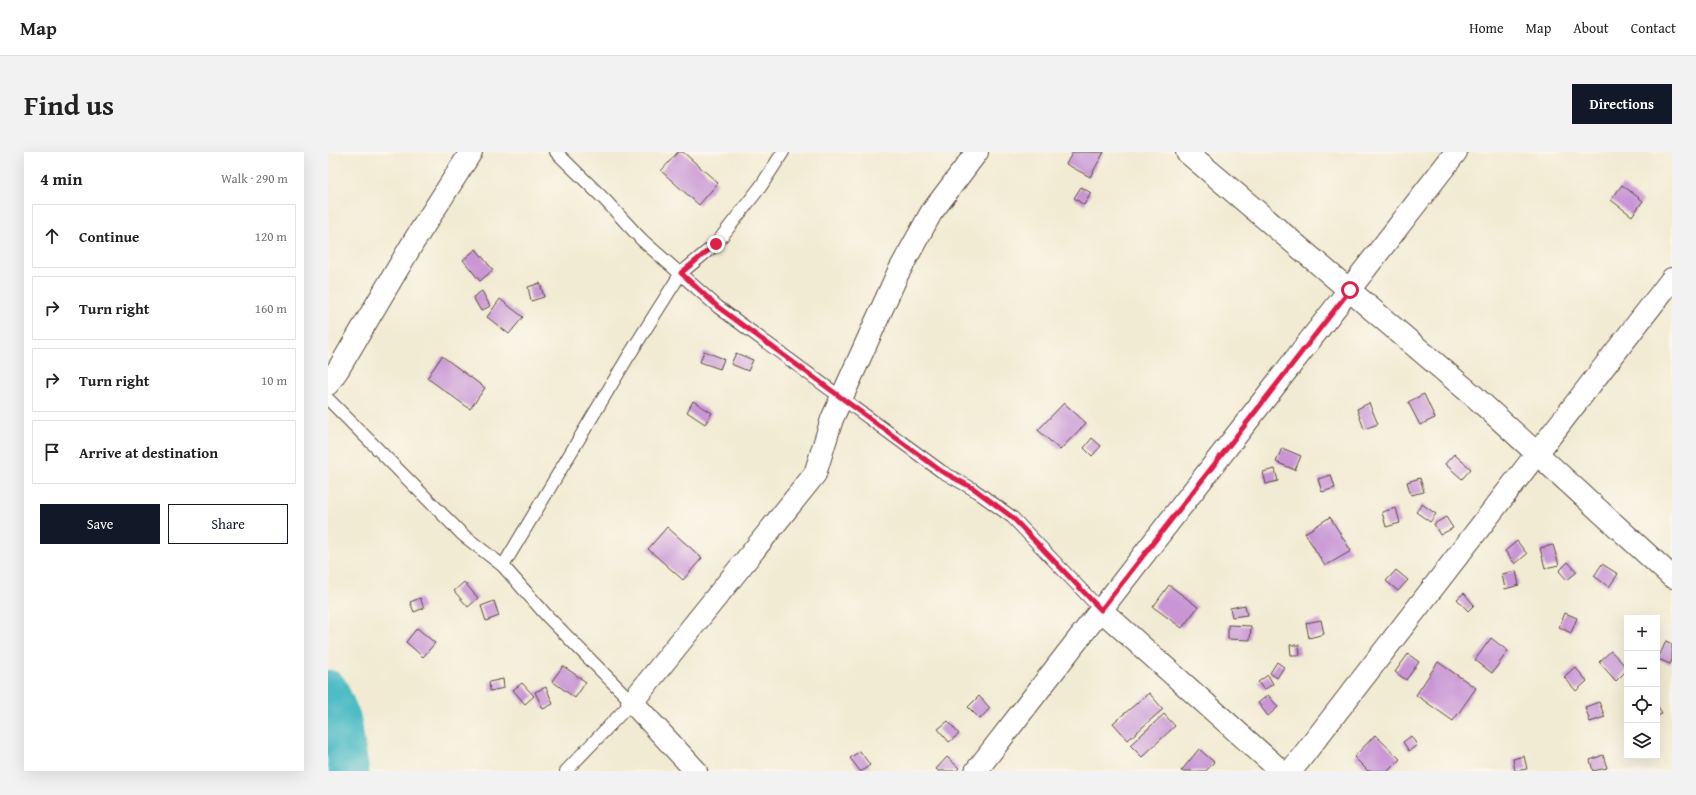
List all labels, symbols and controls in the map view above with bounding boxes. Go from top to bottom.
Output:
text: Map [20,14,57,42]
text: Home [1469,18,1504,38]
text: Map [1526,18,1551,38]
text: About [1573,18,1609,38]
text: Contact [1631,18,1676,38]
text: Find us [24,84,114,125]
button: Directions [1572,84,1672,124]
text: 4 min [40,166,82,191]
text: Walk · 290 m [221,169,288,188]
icon: ahead [41,225,63,247]
text: Continue [79,226,140,247]
text: 120 m [255,227,287,246]
route end [707,235,725,253]
route start [1341,281,1359,299]
icon: right [41,297,63,319]
text: Turn right [79,298,150,319]
text: 160 m [255,299,287,318]
icon: right [41,369,63,391]
text: Turn right [79,370,150,391]
text: 10 m [261,371,287,390]
icon: arrive [41,441,63,463]
text: Arrive at destination [79,442,218,463]
button: Save [40,504,160,544]
button: Share [168,504,288,544]
map controls [1624,615,1660,759]
button: + [1624,615,1660,651]
button: − [1624,651,1660,687]
button: locate [1624,687,1660,723]
button: layers [1624,723,1660,759]

